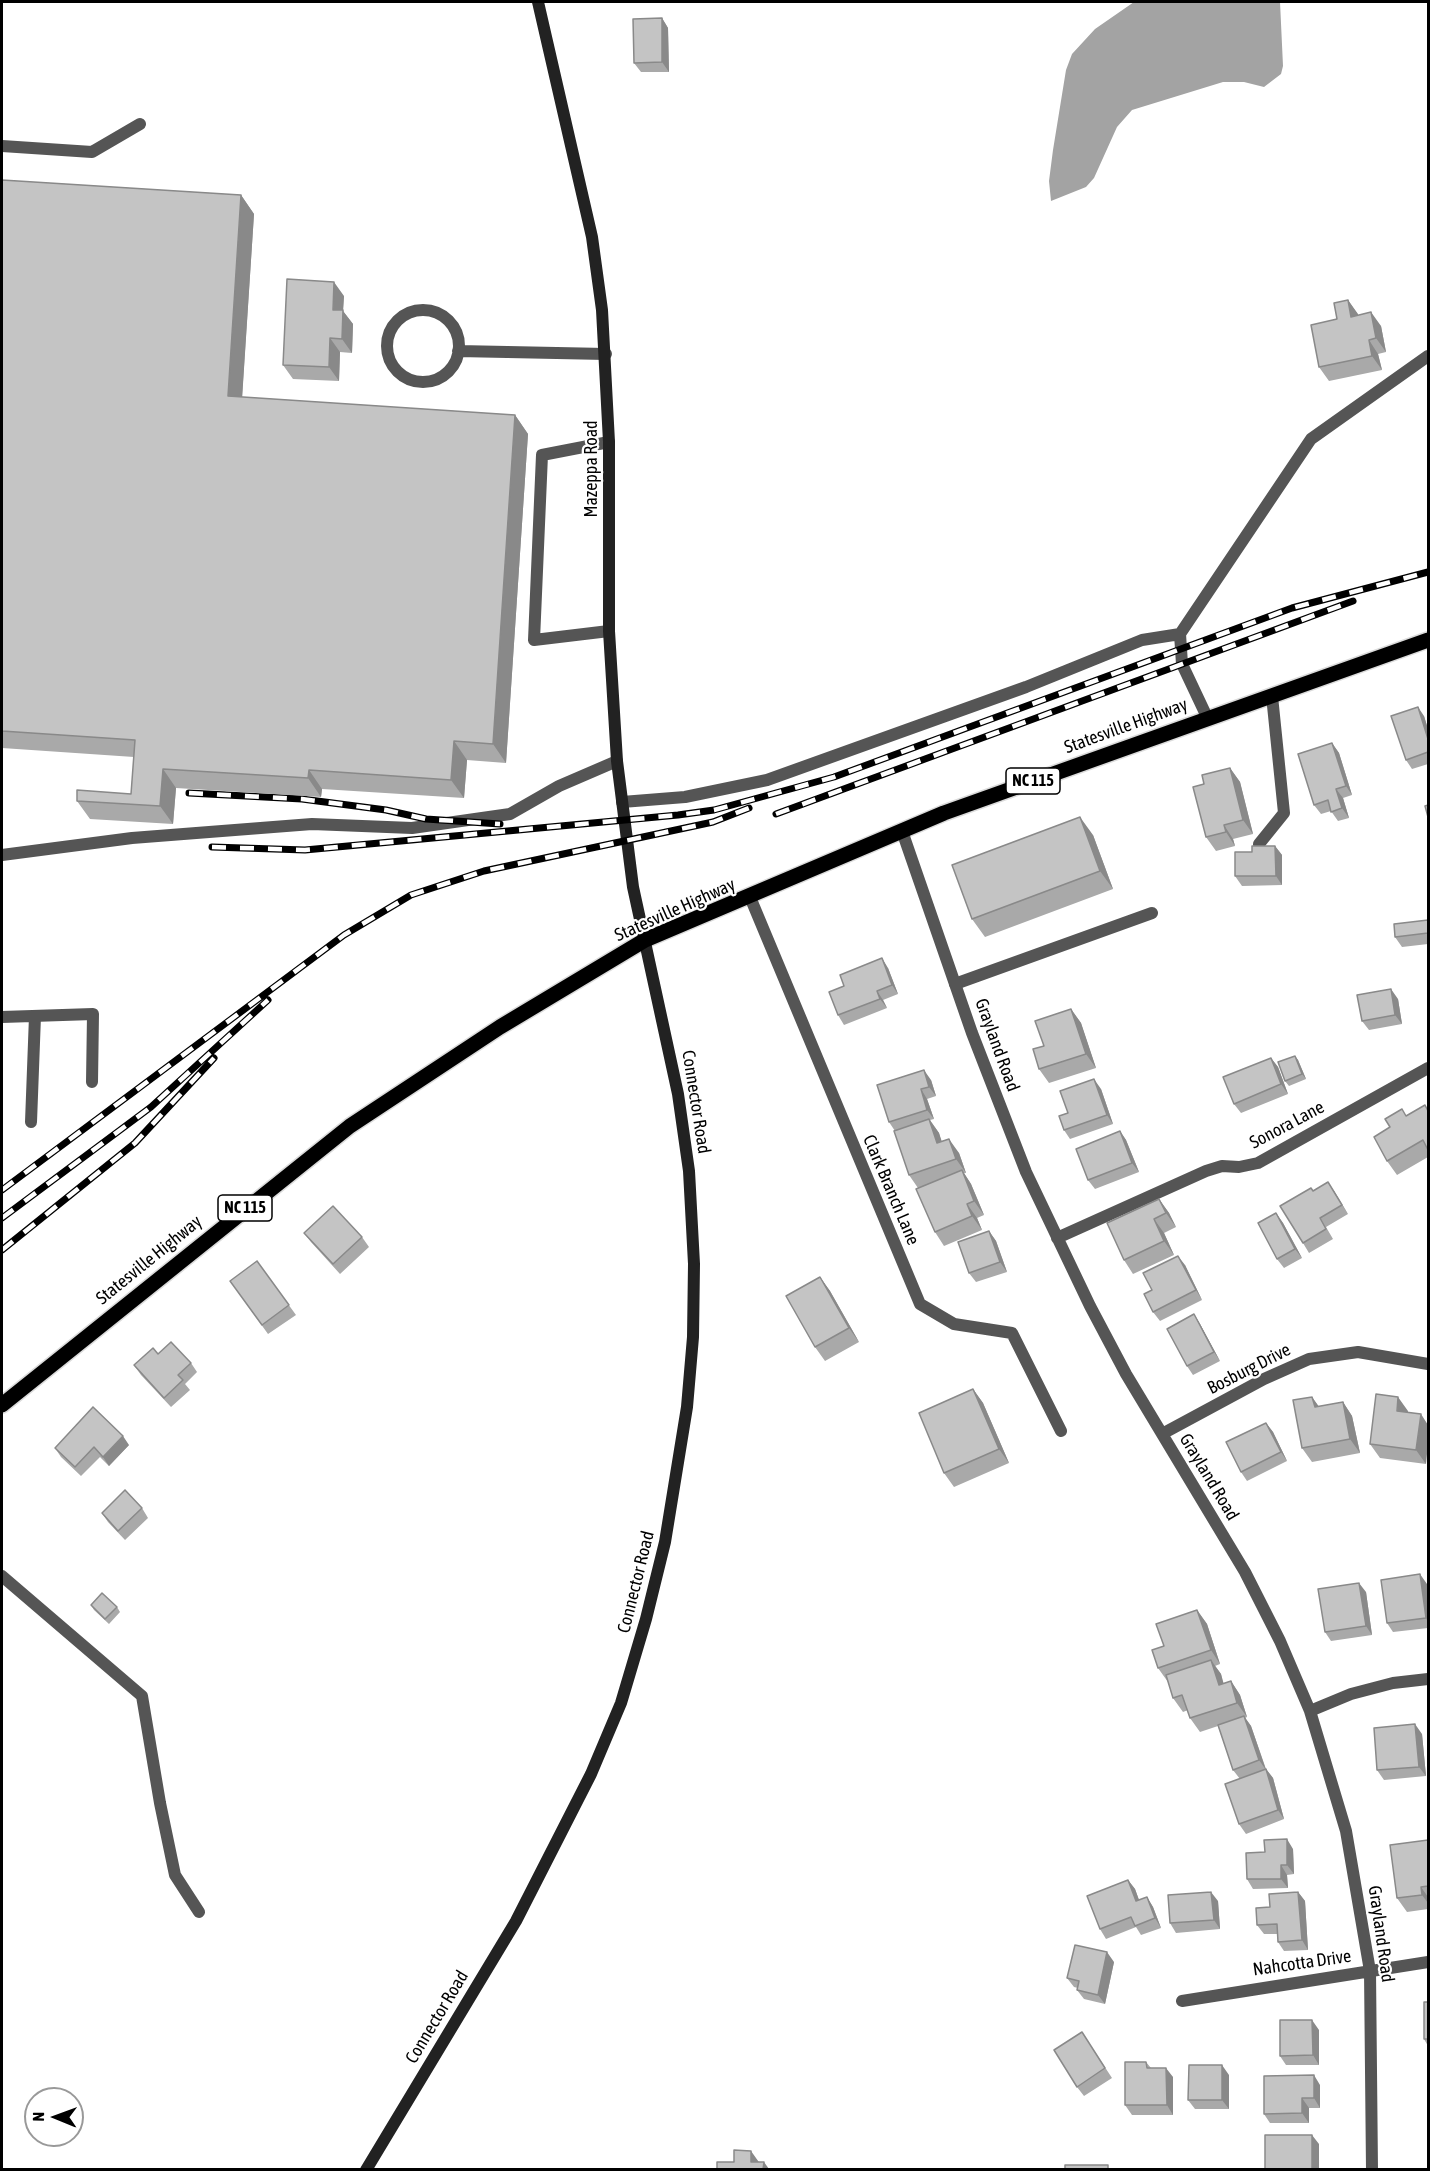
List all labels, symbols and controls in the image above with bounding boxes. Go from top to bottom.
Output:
street label: Mazeppa Road [580,420,602,518]
street label: Statesville Highway [1061,694,1191,758]
road number: NC 115 [1006,768,1060,794]
street label: Statesville Highway [611,874,739,946]
street label: Grayland Road [970,995,1024,1095]
street label: Connector Road [677,1049,715,1155]
street label: Sonora Lane [1246,1096,1328,1154]
street label: Clark Branch Lane [858,1132,924,1248]
road number: NC 115 [218,1195,272,1221]
street label: Statesville Highway [92,1211,206,1309]
street label: Bosburg Drive [1204,1339,1294,1399]
street label: Grayland Road [1175,1430,1243,1524]
street label: Connector Road [613,1529,659,1635]
street label: Grayland Road [1364,1884,1398,1984]
street label: Nahcotta Drive [1251,1945,1353,1981]
street label: Connector Road [401,1967,473,2067]
north arrow [24,2087,84,2147]
text: N [29,2112,47,2122]

